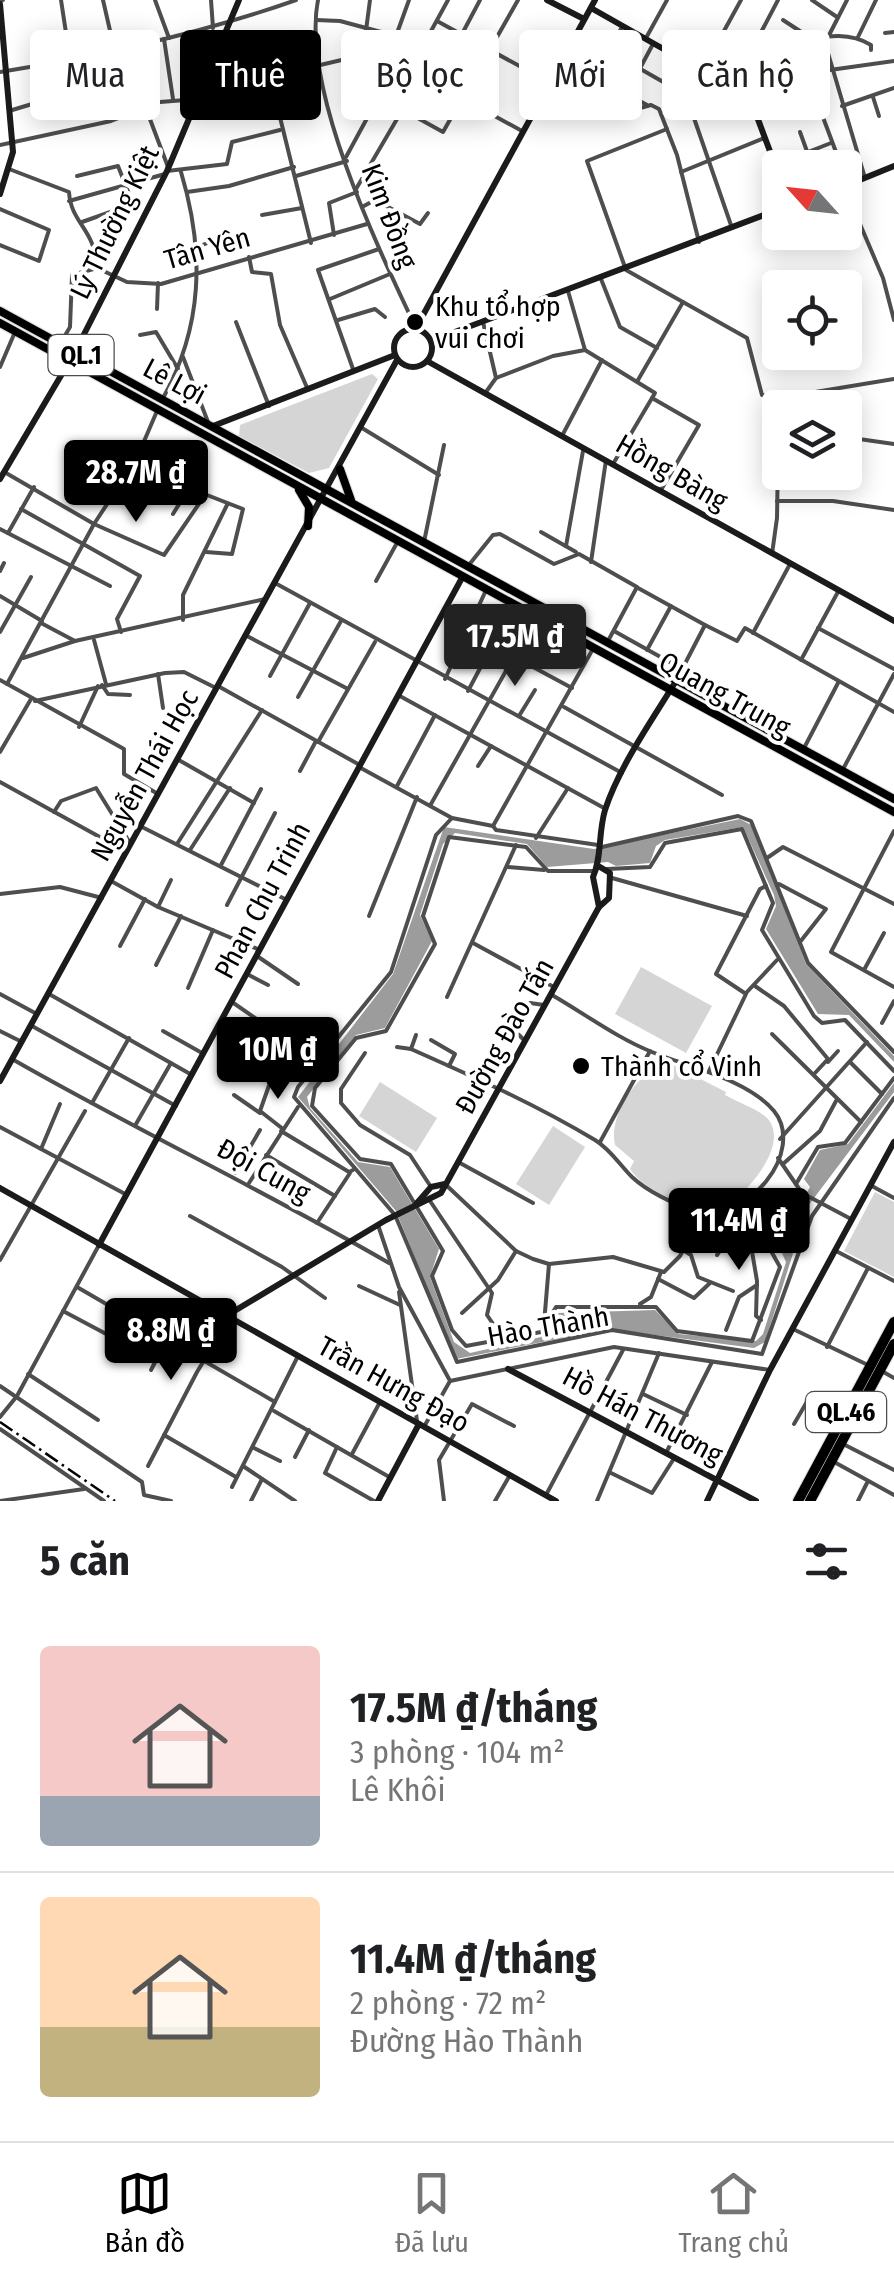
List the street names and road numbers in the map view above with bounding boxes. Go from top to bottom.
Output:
street label: Lý Thường Kiệt [63,139,166,304]
street label: Kim Đồng [355,159,425,274]
street label: Tân Yên [161,221,254,276]
road number: QL.1 [48,335,114,375]
street label: Lê Lợi [138,351,212,412]
street label: Hồng Bàng [610,427,734,518]
street label: Quang Trung [653,645,797,744]
street label: Nguyễn Thái Học [84,684,205,867]
street label: Phan Chu Trinh [207,816,317,984]
street label: Đường Đào Tấn [448,953,561,1120]
street label: Đội Cung [211,1131,317,1210]
street label: Hào Thành [485,1300,611,1353]
street label: Trần Hưng Đạo [312,1329,475,1440]
street label: Hồ Hán Thương [557,1360,729,1472]
road number: QL.46 [806,1392,886,1432]

